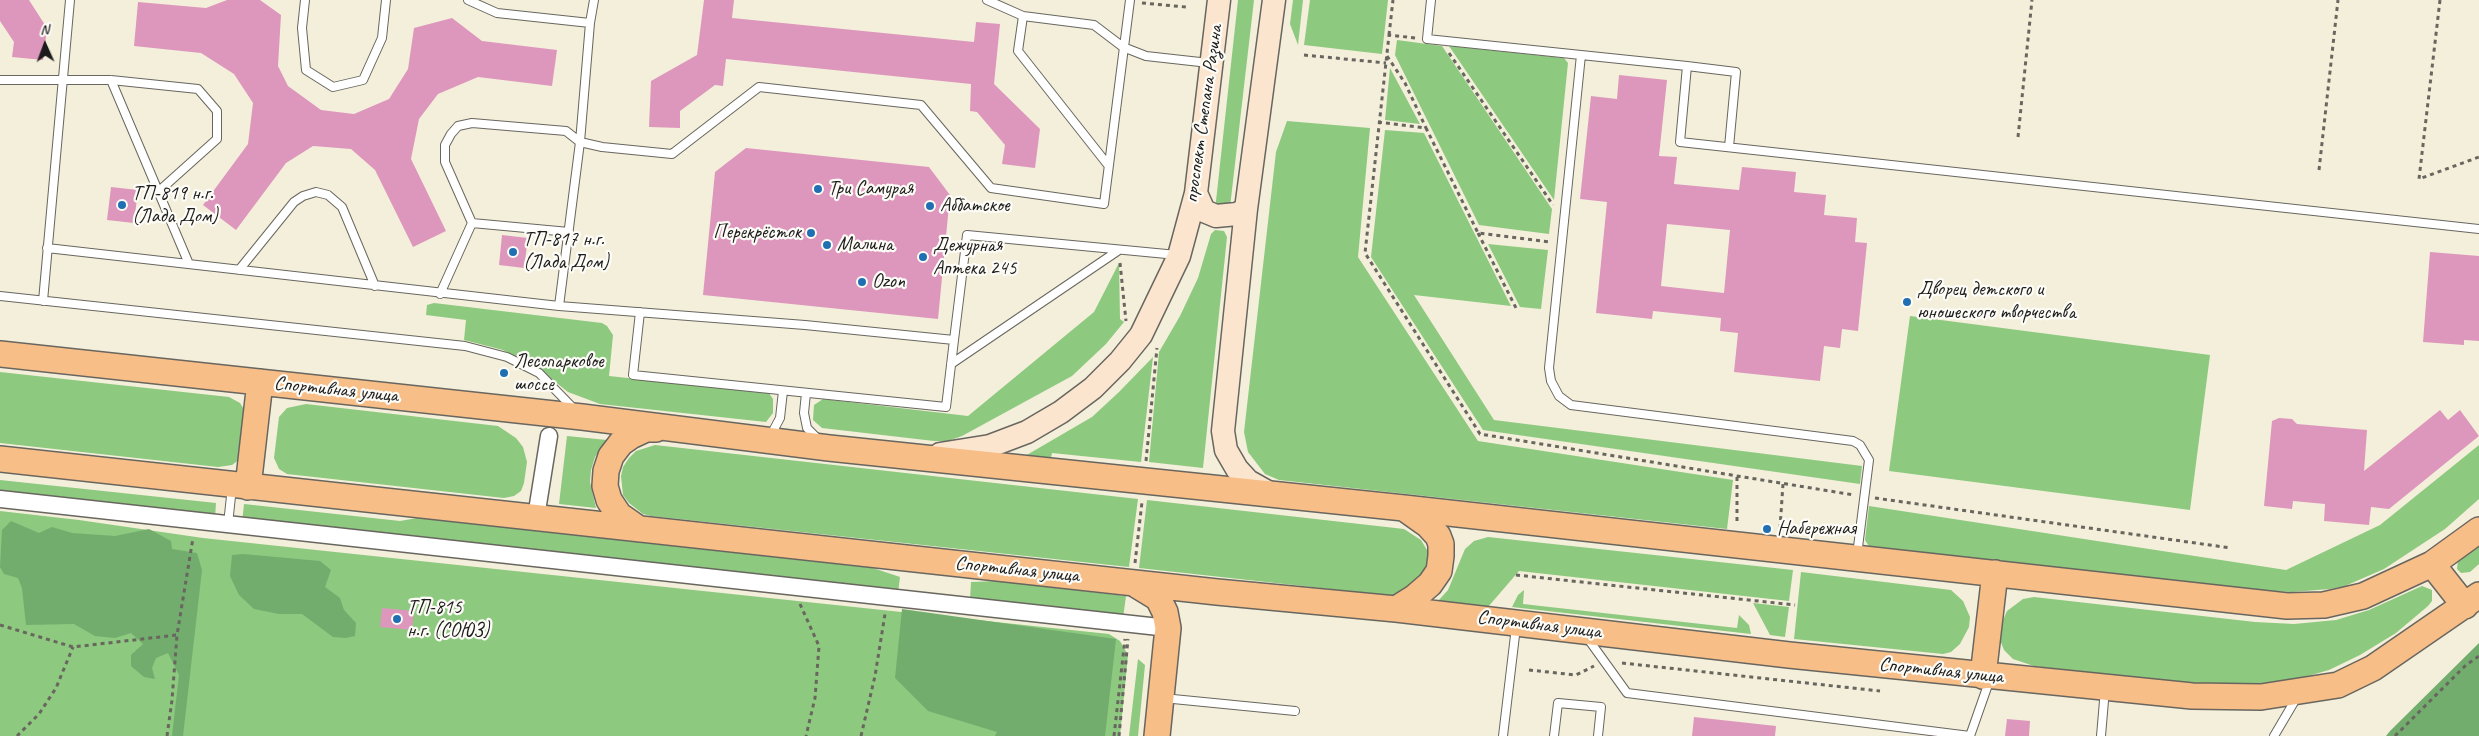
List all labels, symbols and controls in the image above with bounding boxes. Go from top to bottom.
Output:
north arrow [20,20,70,70]
text: N [40,21,49,38]
street label: проспект Степана Разина [1180,24,1228,204]
place label: Три Самурая [828,177,913,201]
place label: ТП-819 н.г. (Лада Дом) [132,182,218,229]
marker: Три Самурая [812,183,824,195]
place label: Аббатское [940,194,1009,218]
marker: ТП-819 н.г. (Лада Дом) [116,199,128,211]
marker: Аббатское [924,200,936,212]
place label: Перекрёсток [713,221,801,245]
marker: Перекрёсток [805,227,817,239]
place label: ТП-817 н.г. (Лада Дом) [523,228,609,275]
place label: Малина [837,233,893,257]
place label: Дежурная Аптека 245 [933,234,1017,281]
marker: Малина [821,239,833,251]
marker: ТП-817 н.г. (Лада Дом) [507,246,519,258]
marker: Дежурная Аптека 245 [917,251,929,263]
place label: Ozon [872,270,905,294]
marker: Ozon [856,276,868,288]
place label: Дворец детского и юношеского творчества [1917,278,2076,325]
marker: Дворец детского и юношеского творчества [1901,296,1913,308]
place label: Лесопарковое шоссе [514,350,604,397]
marker: Лесопарковое шоссе [498,367,510,379]
street label: Спортивная улица [273,372,399,408]
place label: Набережная [1777,517,1856,541]
marker: Набережная [1761,523,1773,535]
street label: Спортивная улица [954,552,1080,588]
place label: ТП-815 н.г. (СОЮЗ) [407,596,489,643]
street label: Спортивная улица [1476,605,1602,645]
marker: ТП-815 н.г. (СОЮЗ) [391,613,403,625]
street label: Спортивная улица [1878,653,2004,689]

